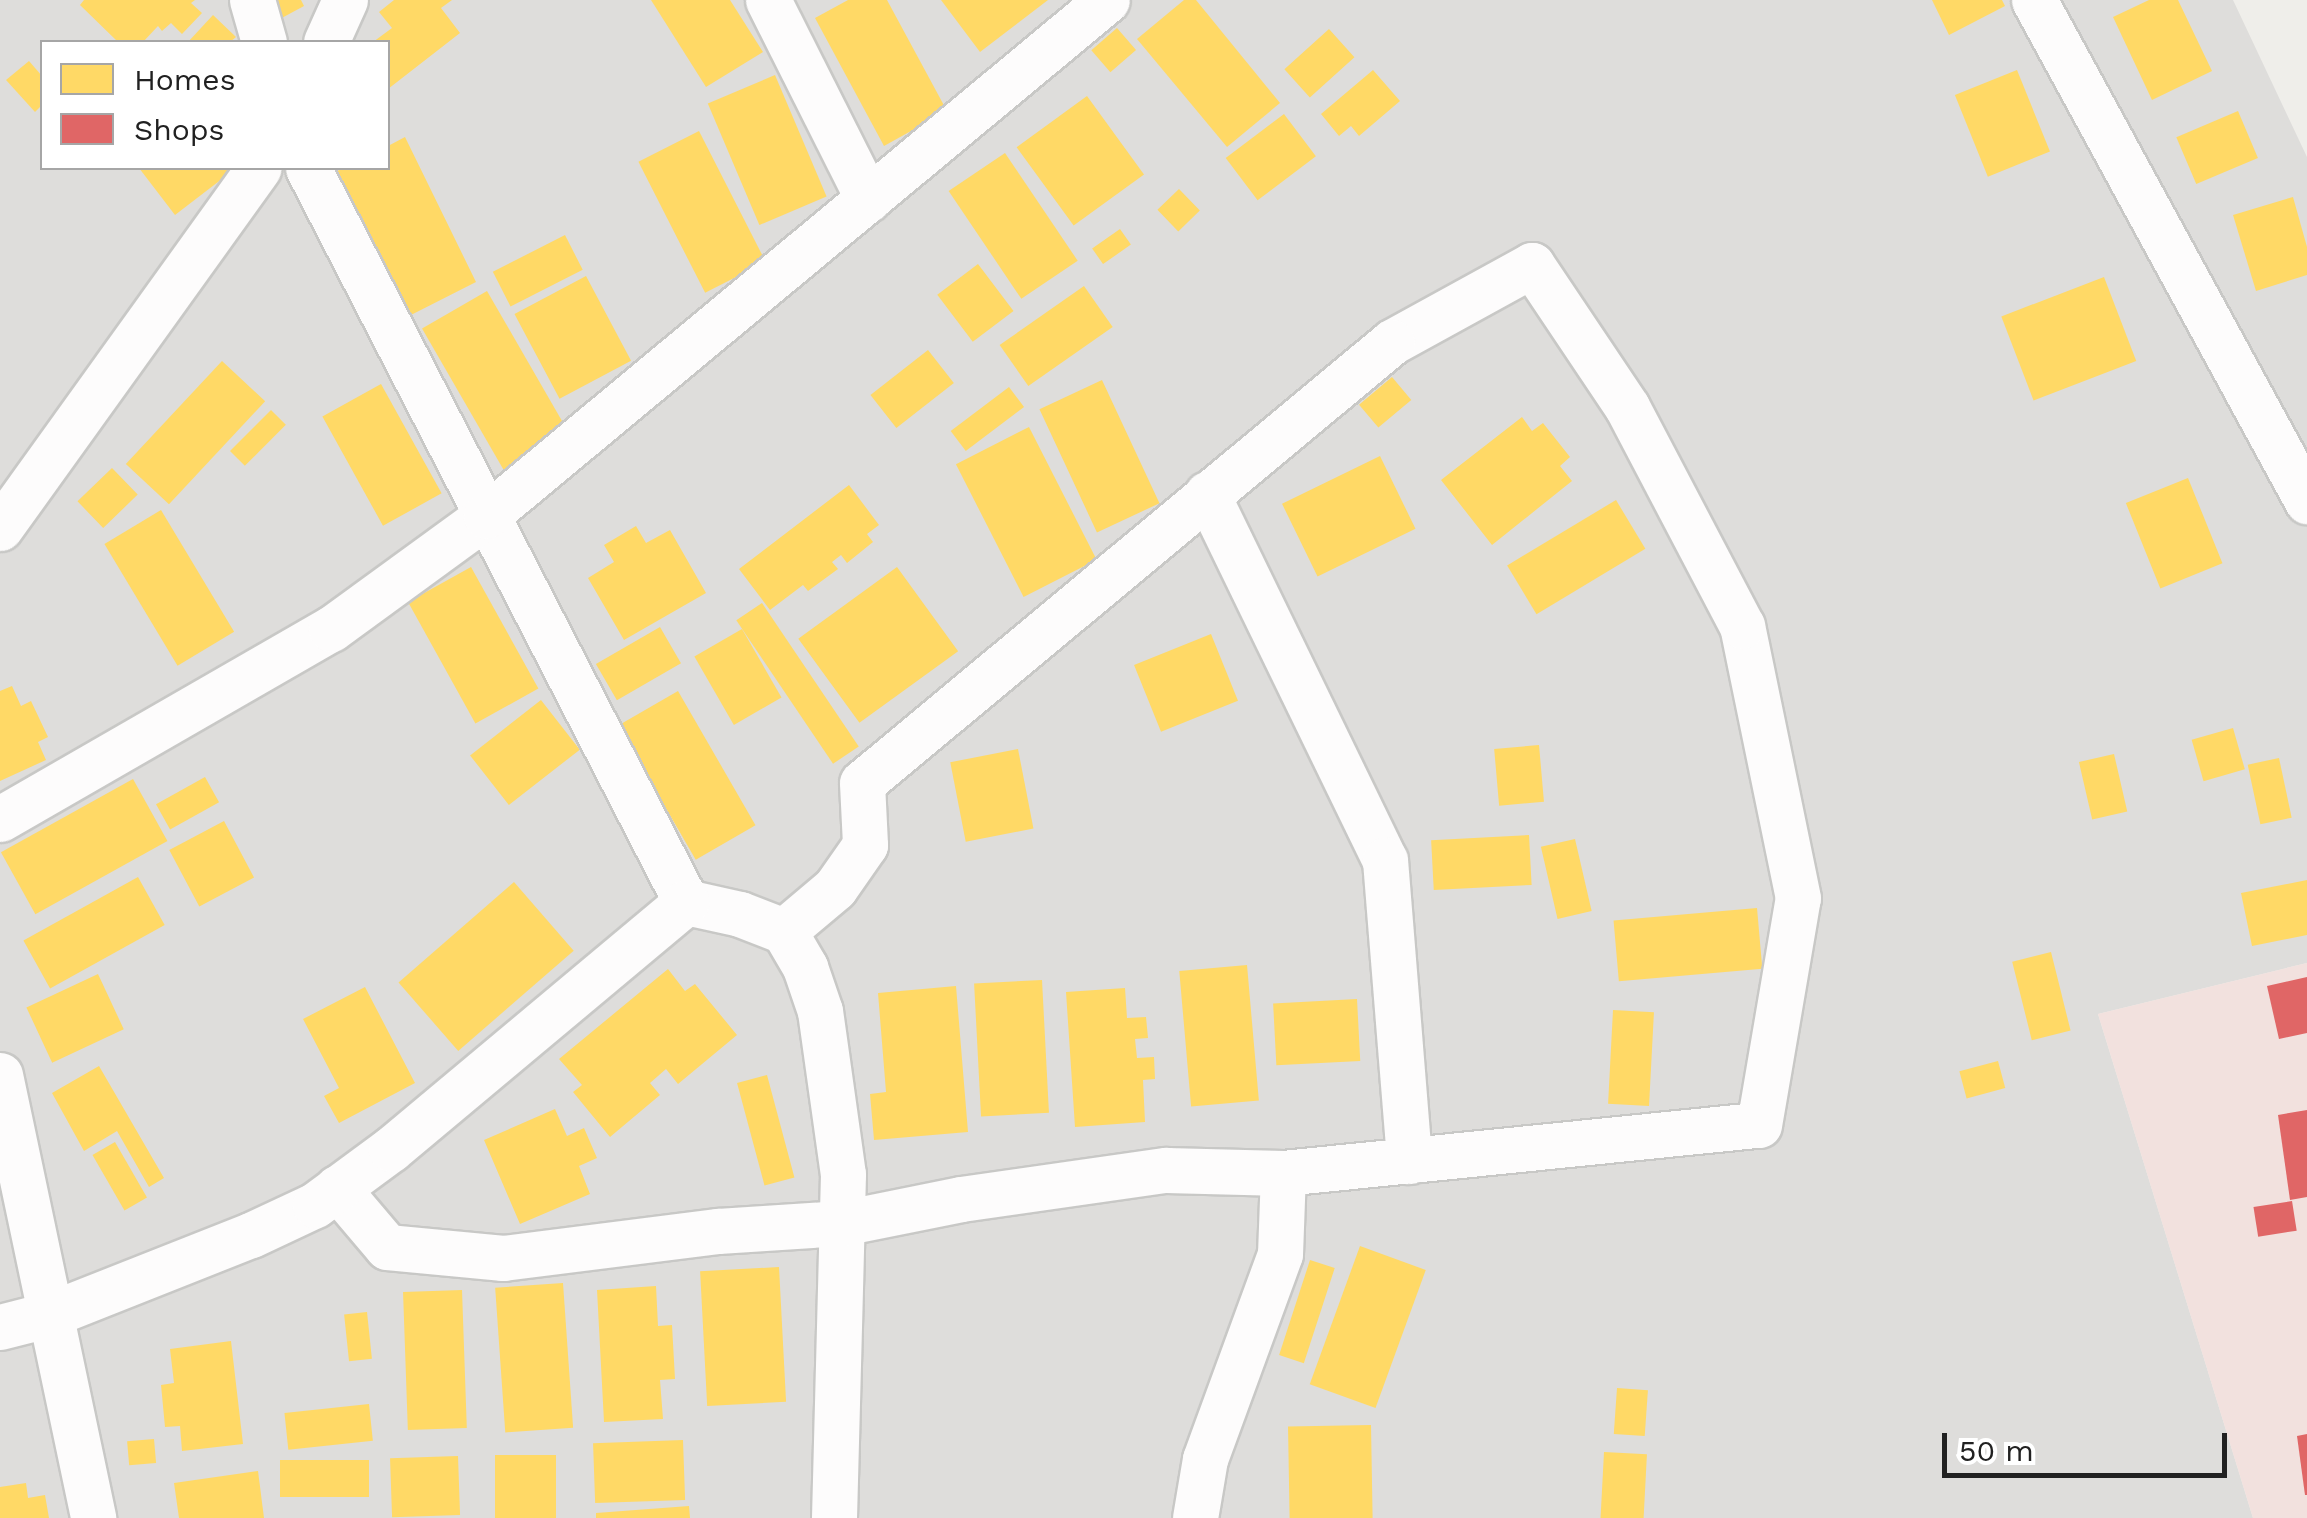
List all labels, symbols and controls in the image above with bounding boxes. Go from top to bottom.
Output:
legend [40,40,390,170]
text: Homes [134,62,236,97]
text: Shops [134,112,224,147]
scale bar [1947,1413,2232,1475]
text: 50 m [1959,1433,2034,1468]

